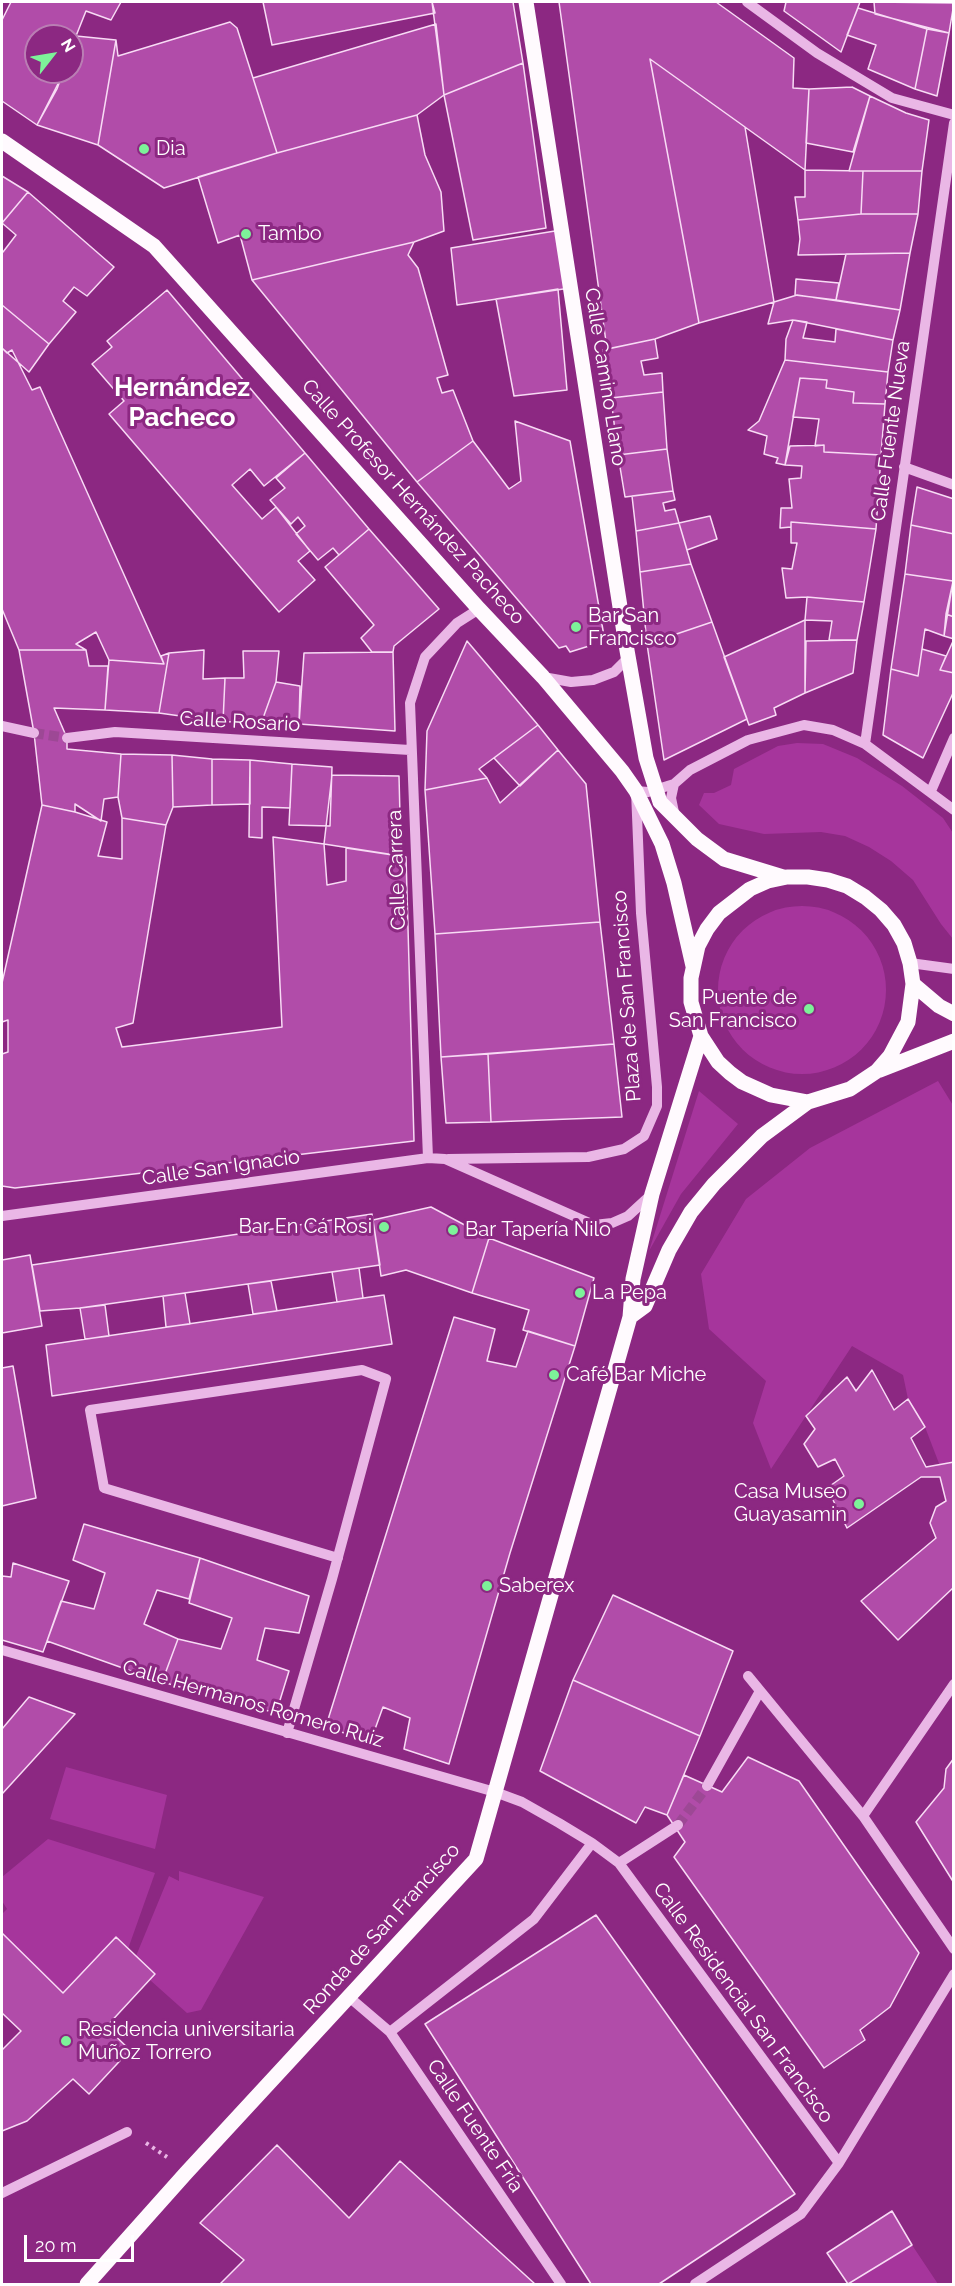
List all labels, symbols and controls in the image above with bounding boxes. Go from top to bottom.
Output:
north arrow [24,24,84,84]
text: N [57,35,79,56]
place label: Dia [156,137,186,161]
marker: Dia [137,142,151,156]
place label: Tambo [258,222,322,246]
marker: Tambo [239,227,253,241]
street label: Calle Camino Llano [579,286,631,468]
street label: Calle Fuente Nueva [866,339,916,523]
district label: Hernández Pacheco [114,372,250,434]
street label: Calle Profesor Hernández Pacheco [296,374,530,630]
place label: Bar San Francisco [588,604,676,651]
marker: Bar San Francisco [569,620,583,634]
street label: Calle Rosario [179,707,301,737]
street label: Calle Carrera [383,809,411,931]
street label: Plaza de San Francisco [608,889,646,1103]
place label: Puente de San Francisco [669,986,797,1033]
marker: Puente de San Francisco [802,1002,816,1016]
street label: Calle San Ignacio [141,1145,301,1191]
place label: Bar En Cá Rosi [238,1215,372,1239]
place label: Bar Tapería Nilo [465,1218,611,1242]
marker: Bar En Cá Rosi [377,1220,391,1234]
marker: Bar Tapería Nilo [446,1223,460,1237]
place label: La Pepa [592,1281,667,1305]
marker: La Pepa [573,1286,587,1300]
place label: Café Bar Miche [566,1363,706,1387]
marker: Café Bar Miche [547,1368,561,1382]
place label: Casa Museo Guayasamin [734,1480,847,1527]
marker: Casa Museo Guayasamin [852,1497,866,1511]
place label: Saberex [499,1574,574,1598]
marker: Saberex [480,1579,494,1593]
street label: Calle Hermanos Romero Ruiz [120,1655,386,1753]
street label: Ronda de San Francisco [299,1838,465,2020]
street label: Calle Residencial San Francisco [648,1878,838,2128]
place label: Residencia universitaria Muñoz Torrero [78,2018,295,2065]
marker: Residencia universitaria Muñoz Torrero [59,2034,73,2048]
street label: Calle Fuente Fría [422,2055,528,2197]
scale bar [27,2223,136,2261]
text: 20 m [35,2235,77,2256]

